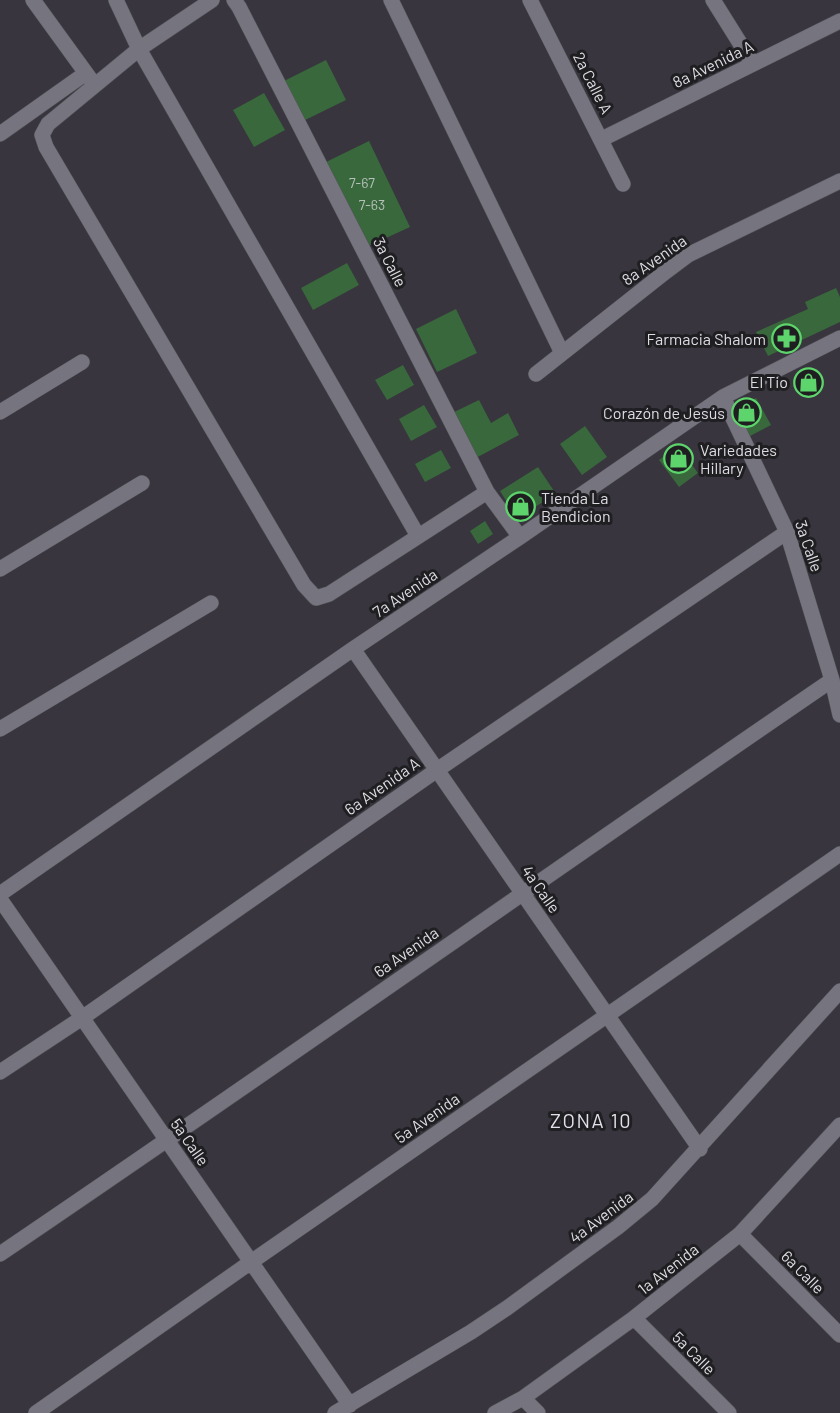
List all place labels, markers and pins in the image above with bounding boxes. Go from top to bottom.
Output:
pharmacy icon: Farmacia Shalom [771,323,803,355]
place label: Farmacia Shalom [646,329,766,348]
shop icon: El Tio [793,366,825,398]
place label: El Tio [750,372,788,391]
shop icon: Corazón de Jesús [730,397,762,429]
place label: Corazón de Jesús [603,403,725,422]
place label: Variedades Hillary [700,440,777,477]
shop icon: Variedades Hillary [663,443,695,475]
place label: Tienda La Bendicion [541,488,611,525]
shop icon: Tienda La Bendicion [504,491,536,523]

